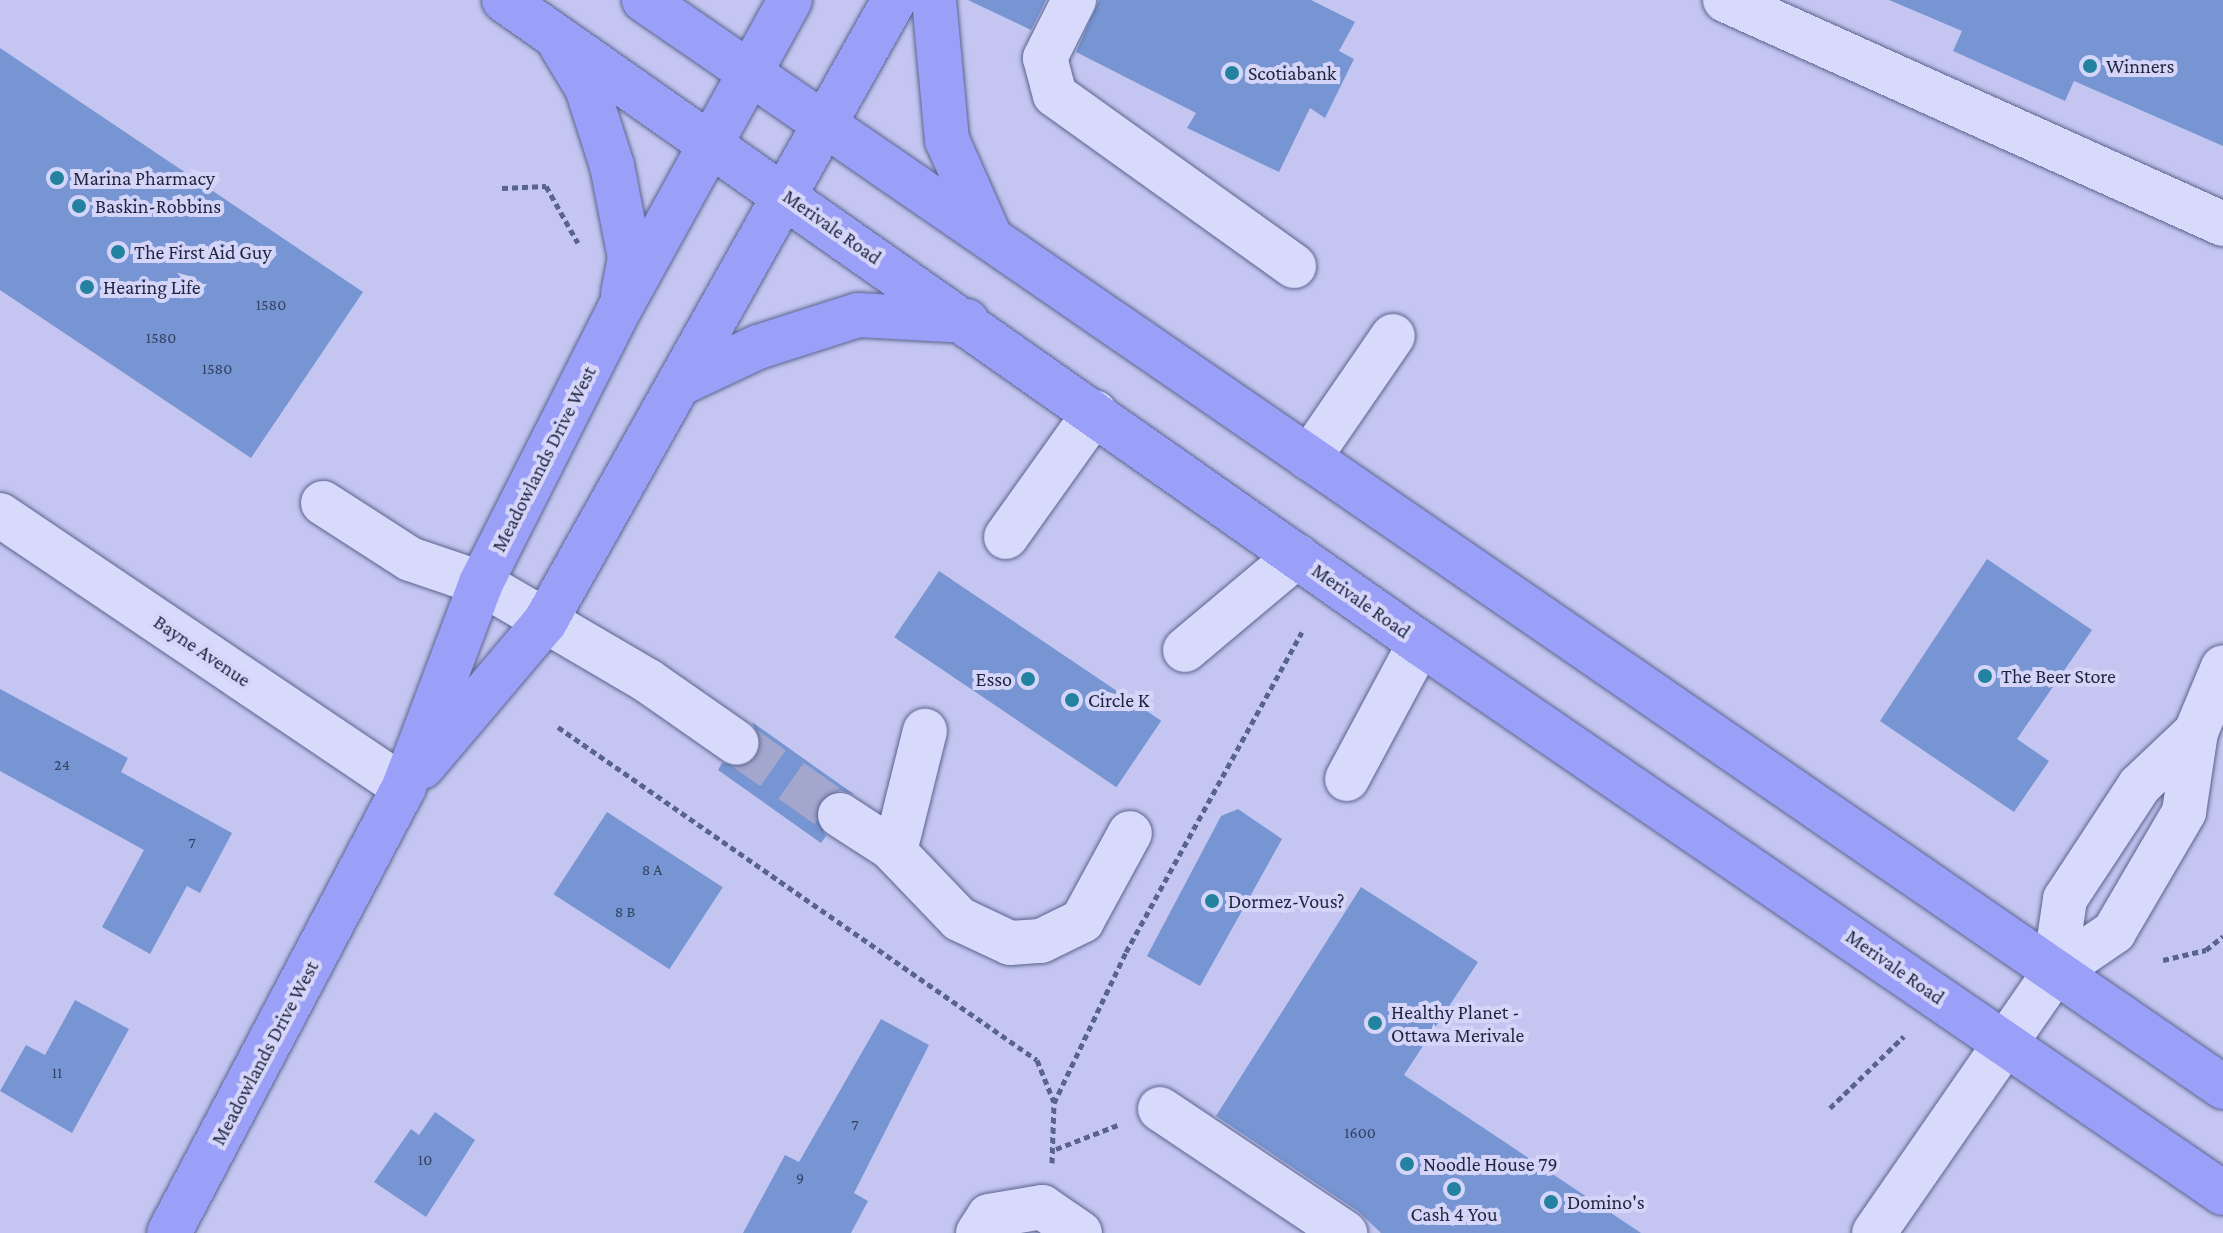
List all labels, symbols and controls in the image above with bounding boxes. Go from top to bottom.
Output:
place label: Winners [2106,54,2174,78]
marker: Winners [2081,57,2099,75]
place label: Scotiabank [1248,61,1336,85]
marker: Scotiabank [1223,64,1241,82]
place label: Marina Pharmacy [73,166,215,190]
marker: Marina Pharmacy [48,169,66,187]
street label: Merivale Road [778,184,886,270]
place label: Baskin-Robbins [95,194,221,218]
marker: Baskin-Robbins [70,197,88,215]
place label: The First Aid Guy [134,240,272,264]
marker: The First Aid Guy [109,243,127,261]
place label: Hearing Life [103,275,200,299]
marker: Hearing Life [78,278,96,296]
house number: 1580 [256,295,286,315]
house number: 1580 [146,328,176,348]
house number: 1580 [202,359,232,379]
street label: Meadowlands Drive West [487,362,601,556]
street label: Merivale Road [1307,558,1415,644]
street label: Bayne Avenue [149,610,255,692]
place label: The Beer Store [2001,664,2116,688]
place label: Esso [976,667,1012,691]
marker: The Beer Store [1976,667,1994,685]
marker: Esso [1019,670,1037,688]
place label: Circle K [1088,688,1149,712]
marker: Circle K [1063,691,1081,709]
house number: 24 [54,755,70,775]
house number: 7 [188,833,196,853]
house number: 8 A [642,860,662,880]
place label: Dormez-Vous? [1228,889,1345,913]
marker: Dormez-Vous? [1203,892,1221,910]
house number: 8 B [615,902,635,922]
street label: Merivale Road [1841,924,1949,1010]
street label: Meadowlands Drive West [206,957,324,1149]
place label: Healthy Planet - Ottawa Merivale [1391,1000,1524,1047]
marker: Healthy Planet - Ottawa Merivale [1366,1014,1384,1032]
house number: 11 [52,1063,62,1083]
house number: 7 [851,1115,859,1135]
house number: 1600 [1344,1123,1376,1143]
house number: 10 [418,1150,432,1170]
place label: Noodle House 79 [1423,1152,1558,1176]
marker: Noodle House 79 [1398,1155,1416,1173]
house number: 9 [796,1168,804,1188]
marker: Cash 4 You [1445,1180,1463,1198]
place label: Domino's [1567,1190,1645,1214]
marker: Domino's [1542,1193,1560,1211]
place label: Cash 4 You [1410,1202,1498,1226]

